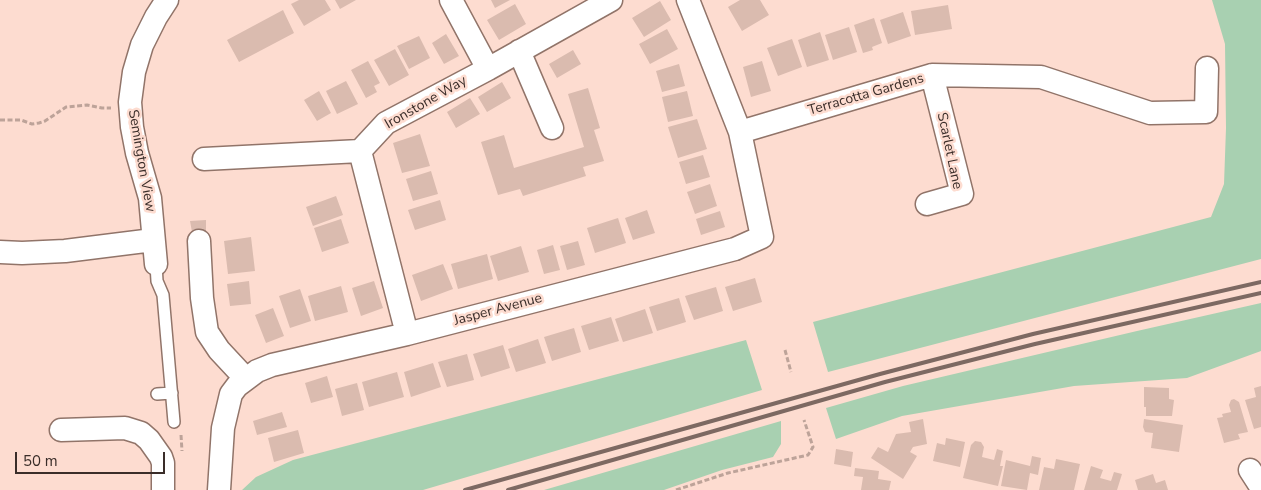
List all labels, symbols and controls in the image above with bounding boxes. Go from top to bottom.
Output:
street label: Terracotta Gardens [806,70,926,120]
street label: Ironstone Way [382,73,470,133]
street label: Semington View [124,109,158,213]
street label: Scarlet Lane [933,111,965,191]
street label: Jasper Avenue [452,290,544,330]
scale bar [18,442,168,474]
text: 50 m [23,451,58,471]

